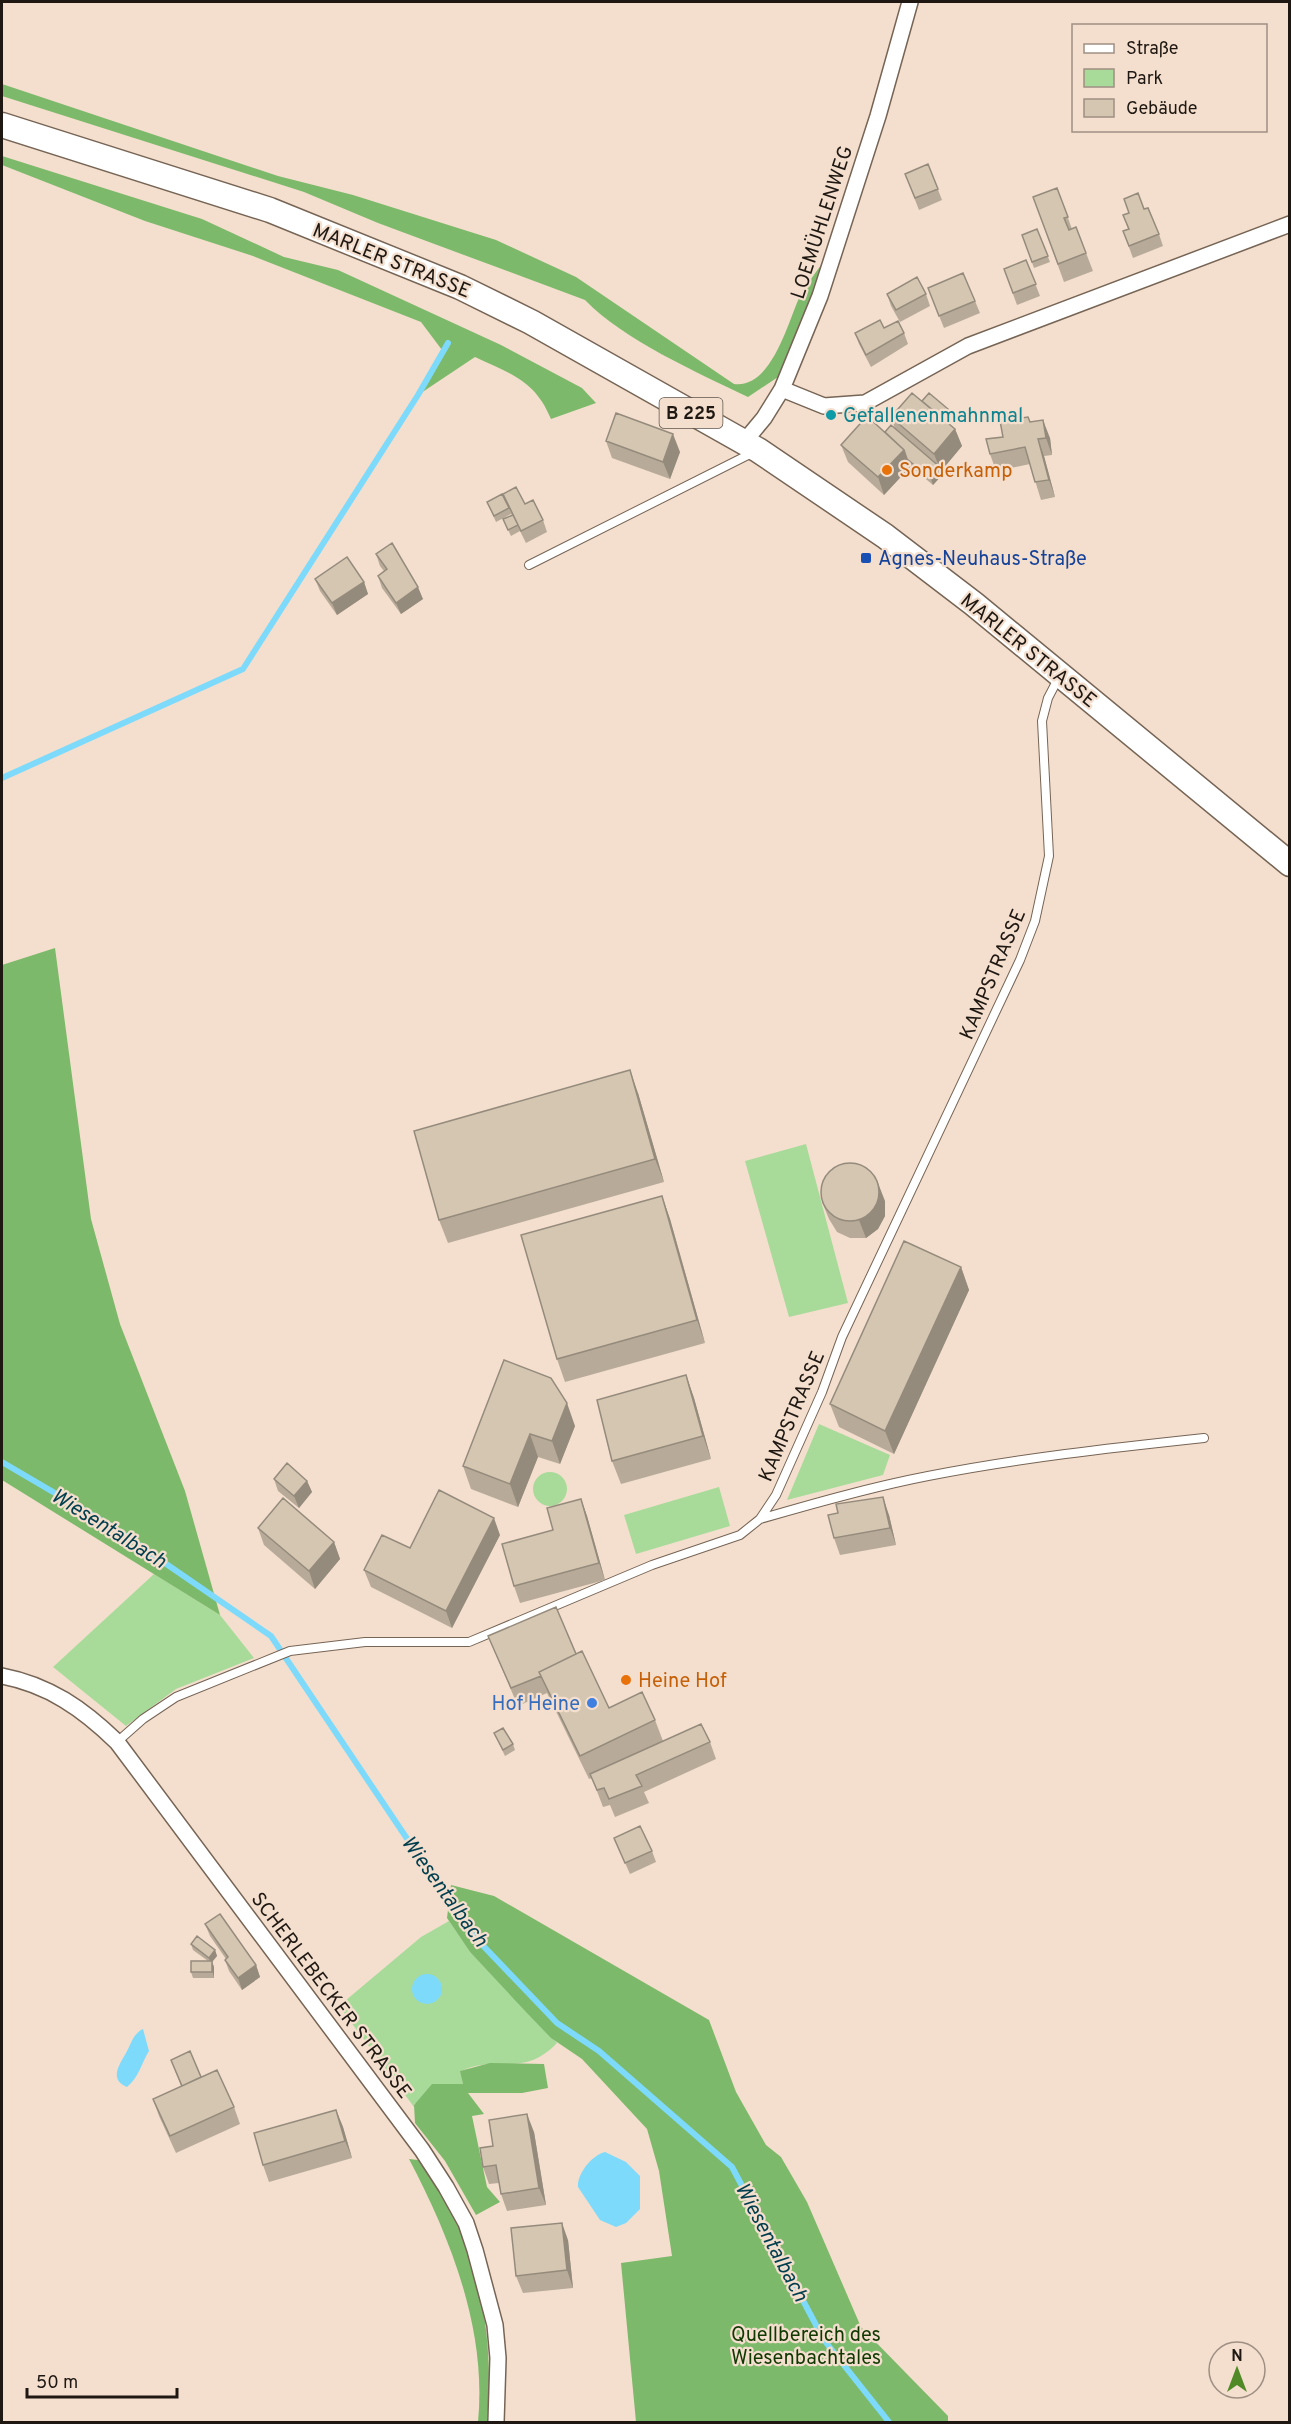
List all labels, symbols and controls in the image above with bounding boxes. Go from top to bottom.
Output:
legend [1072,24,1267,132]
text: Straße [1126,38,1178,61]
text: Park [1126,68,1163,91]
text: Gebäude [1126,98,1198,121]
street label: LOEMÜHLENWEG [785,142,860,303]
street label: MARLER STRASSE [308,218,474,305]
road number: B 225 [660,398,722,428]
place label: Gefallenenmahnmal [843,404,1023,430]
marker: Gefallenenmahnmal [824,408,838,422]
place label: Sonderkamp [899,459,1013,485]
marker: Sonderkamp [880,463,894,477]
place label: Agnes-Neuhaus-Straße [878,547,1087,573]
marker: Agnes-Neuhaus-Straße [859,551,873,565]
street label: MARLER STRASSE [954,588,1101,715]
street label: KAMPSTRASSE [955,905,1033,1044]
street label: KAMPSTRASSE [754,1347,832,1486]
water label: Wiesentalbach [45,1483,171,1576]
place label: Heine Hof [638,1669,727,1695]
marker: Heine Hof [619,1673,633,1687]
place label: Hof Heine [491,1692,580,1718]
marker: Hof Heine [585,1696,599,1710]
water label: Wiesentalbach [394,1831,494,1953]
street label: SCHERLEBECKER STRASSE [244,1888,417,2105]
water label: Wiesentalbach [728,2178,814,2307]
park label: Quellbereich des Wiesenbachtales [731,2323,881,2372]
north arrow [1207,2340,1267,2400]
text: N [1231,2347,1243,2367]
scale bar [27,2361,177,2399]
text: 50 m [36,2372,78,2395]

